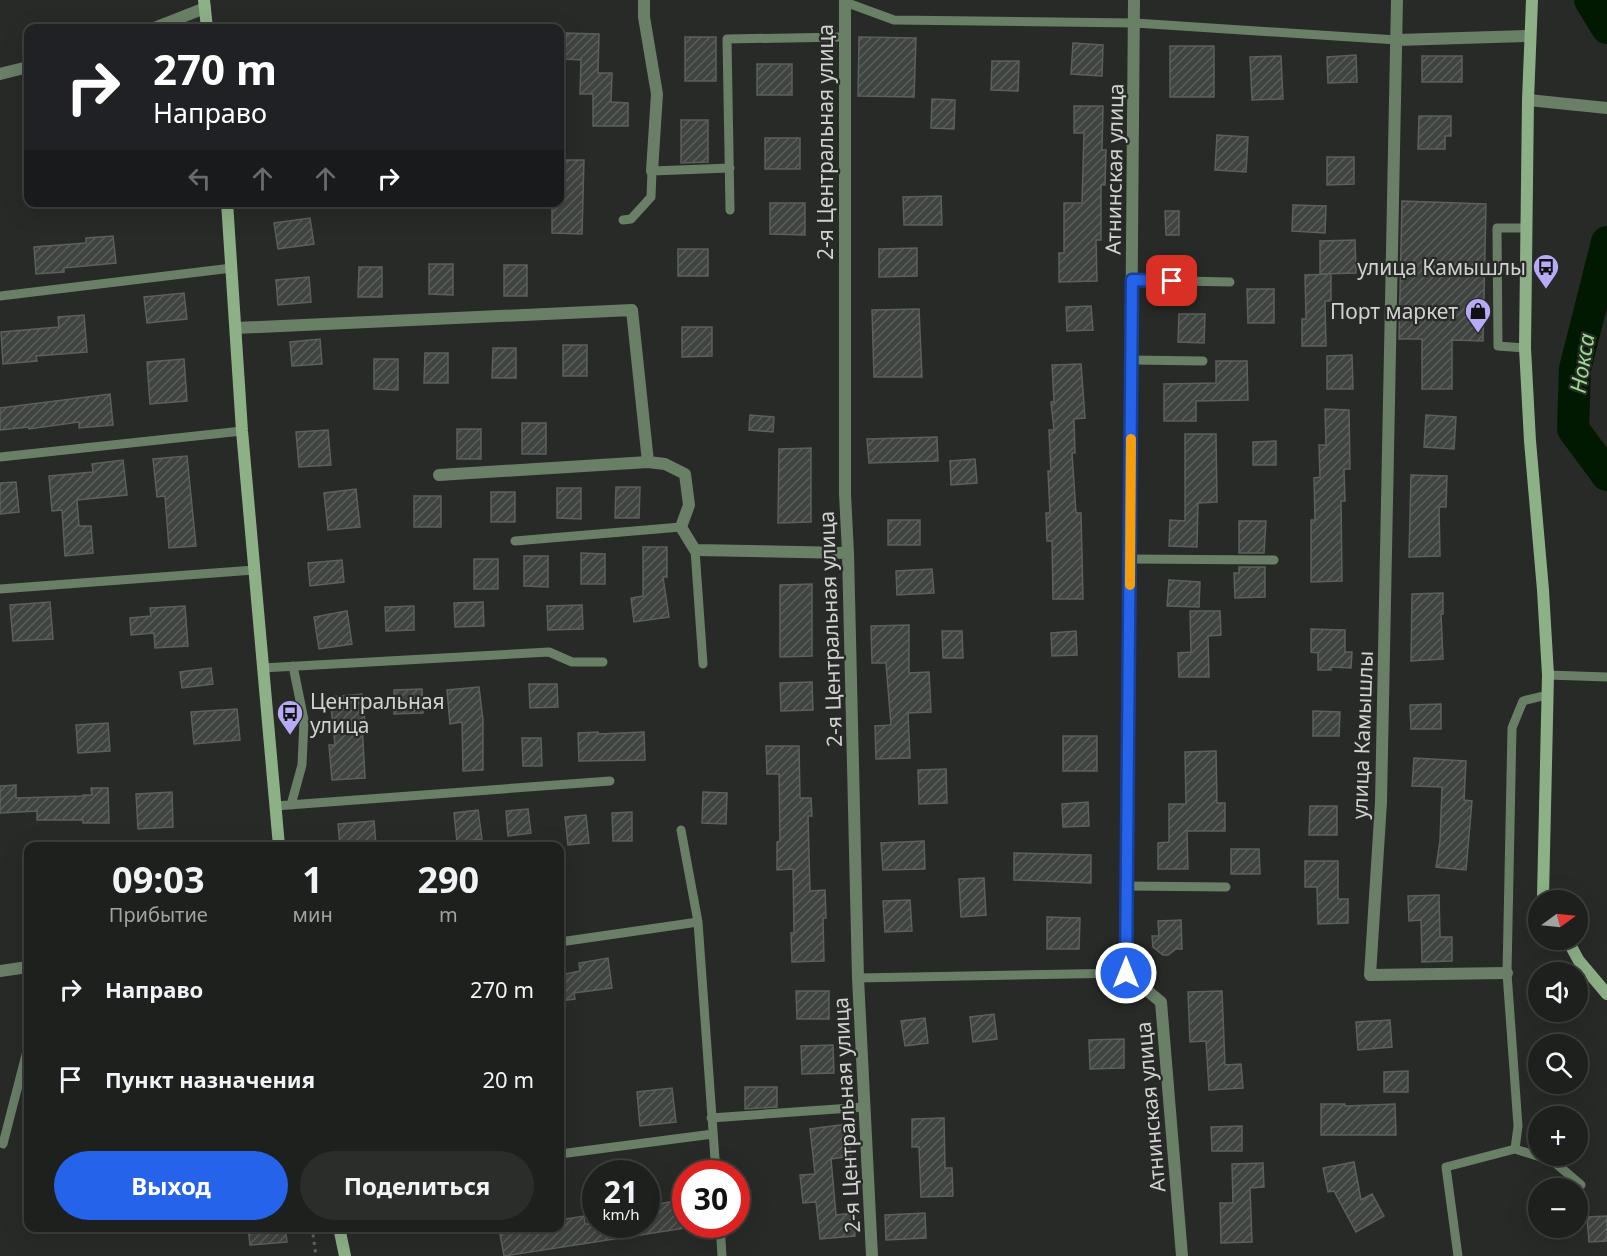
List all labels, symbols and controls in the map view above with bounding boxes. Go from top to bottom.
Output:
street label: 2-я Центральная улица [811,24,839,260]
text: 270 m [153,40,277,97]
icon: right [54,48,132,126]
street label: Атнинская улица [1099,83,1129,255]
text: Направо [153,94,267,131]
icon: left [183,162,216,195]
icon: ahead [246,162,279,195]
icon: ahead [309,162,342,195]
icon: right [372,162,405,195]
bus stop icon: улица Камышлы [1531,252,1561,290]
place label: улица Камышлы [1357,253,1526,281]
pin [1146,255,1197,306]
icon: arrive [1155,264,1188,297]
shop icon: Порт маркет [1463,296,1493,334]
place label: Порт маркет [1330,297,1458,325]
water label: Нокса [1561,331,1601,395]
street label: 2-я Центральная улица [812,511,848,747]
street label: улица Камышлы [1345,650,1379,820]
place label: Центральная улица [310,687,445,739]
bus stop icon: Центральная улица [275,698,305,736]
text: 09:03 [112,855,205,904]
text: 1 [302,855,323,904]
text: 290 [417,855,479,904]
north arrow [1528,890,1588,950]
map controls [1528,890,1588,1238]
text: Прибытие [109,901,208,928]
text: мин [293,901,333,928]
text: m [439,901,458,928]
position arrow [1094,941,1158,1005]
button: sound [1528,962,1588,1022]
icon: right [54,973,87,1006]
text: Направо [105,974,203,1004]
text: 270 m [470,974,534,1004]
street label: 2-я Центральная улица [826,996,866,1234]
street label: Атнинская улица [1129,1020,1171,1194]
button: search [1528,1034,1588,1094]
icon: arrive [54,1063,87,1096]
text: Пункт назначения [105,1064,315,1094]
text: 20 m [483,1064,534,1094]
button: + [1528,1106,1588,1166]
button: Выход [54,1151,288,1220]
button: Поделиться [300,1151,534,1220]
speed limit sign: 30 [672,1160,750,1238]
text: 21 [604,1171,638,1212]
button: − [1528,1178,1588,1238]
text: km/h [603,1204,639,1224]

